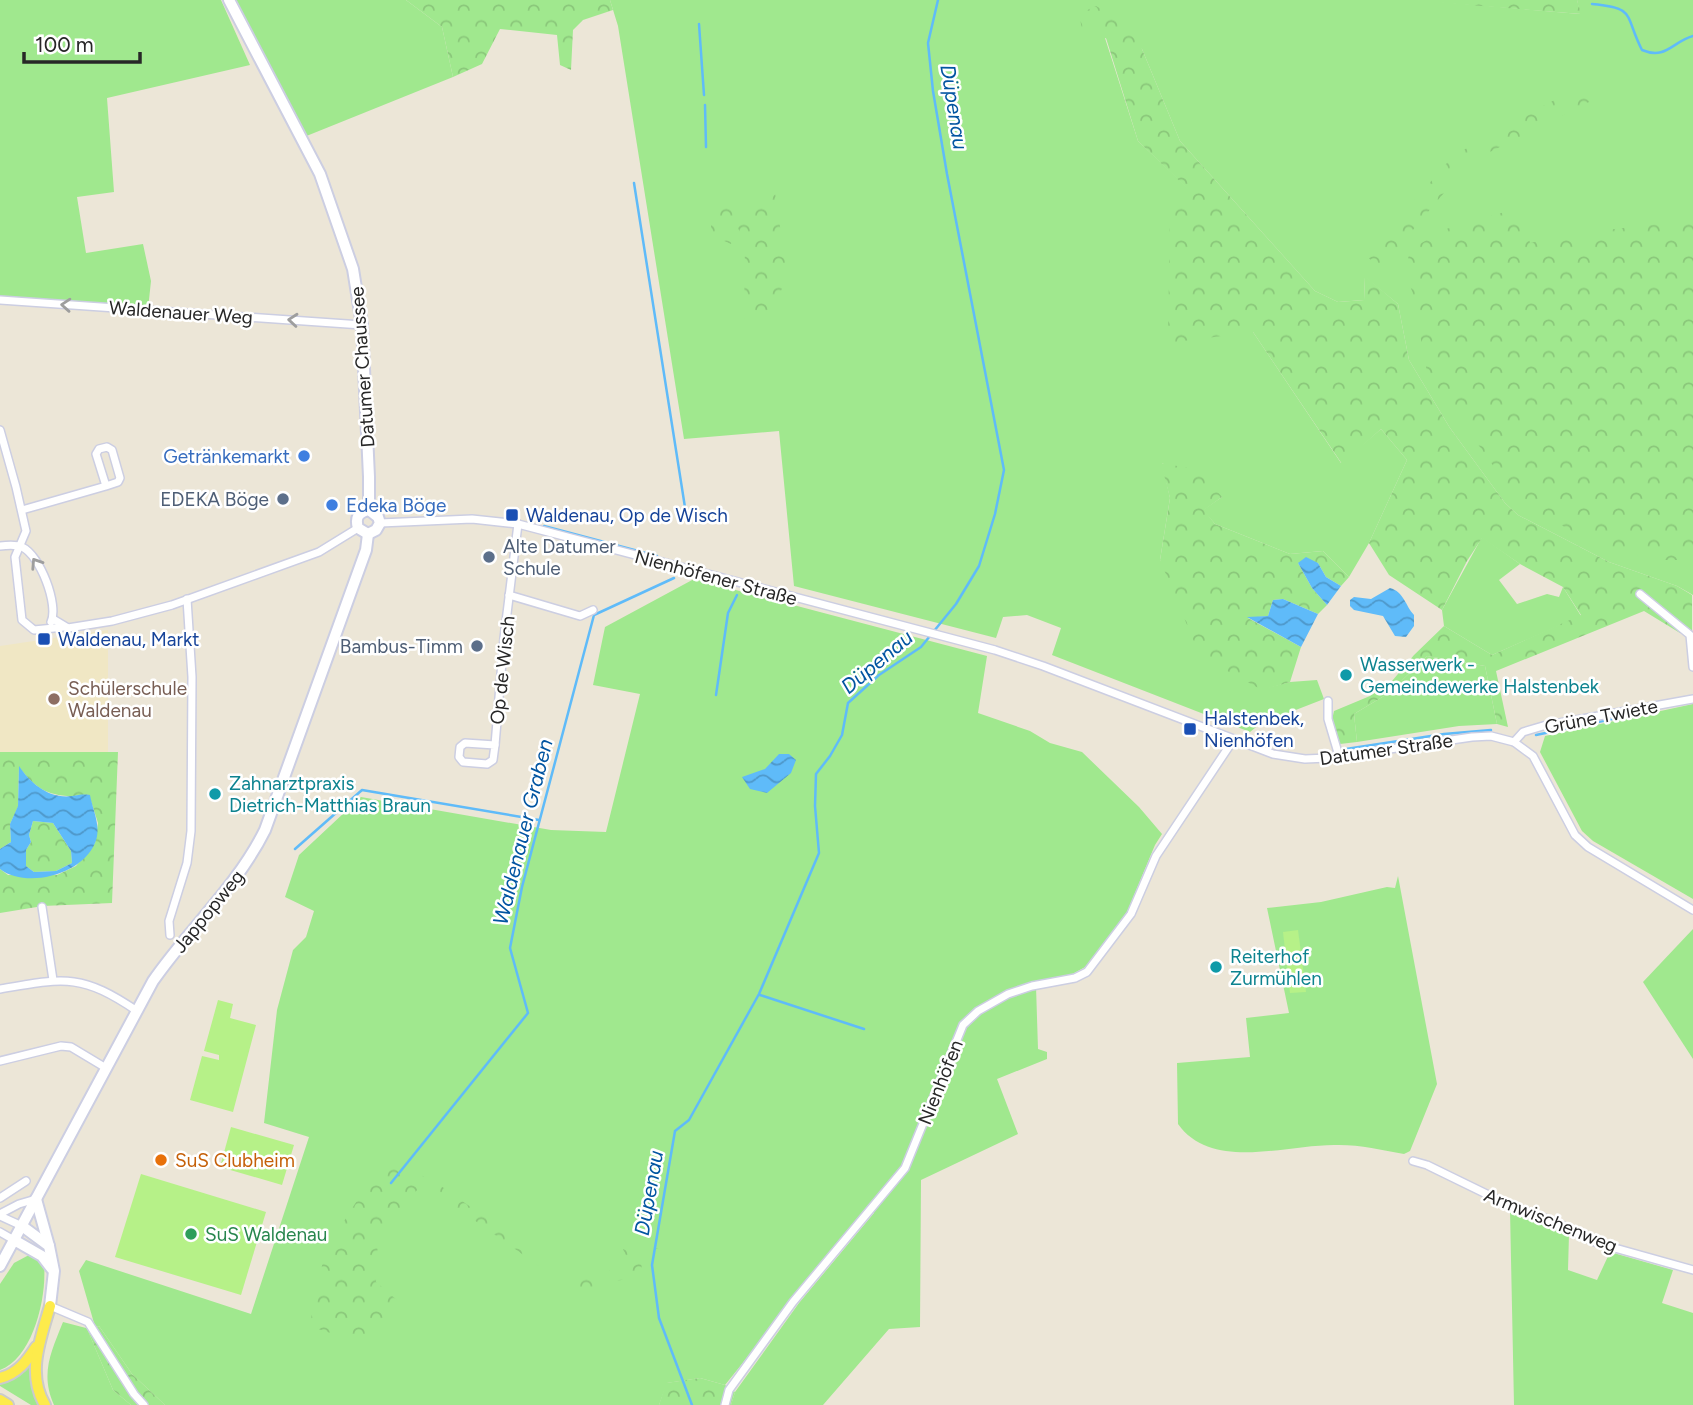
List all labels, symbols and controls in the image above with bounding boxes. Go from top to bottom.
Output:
scale bar [24,21,140,65]
text: 100 m [35,32,94,57]
water label: Düpenau [935,63,974,152]
street label: Datumer Chaussee [345,286,380,448]
street label: Waldenauer Weg [108,296,254,329]
one-way arrow [61,298,72,313]
one-way arrow [288,313,299,328]
place label: Getränkemarkt [163,445,290,468]
marker: Getränkemarkt [296,448,312,464]
place label: EDEKA Böge [160,488,269,511]
marker: EDEKA Böge [275,491,291,507]
place label: Edeka Böge [346,494,446,517]
marker: Edeka Böge [324,497,340,513]
place label: Waldenau, Op de Wisch [526,504,728,527]
marker: Waldenau, Op de Wisch [504,507,520,523]
place label: Alte Datumer Schule [503,535,616,580]
street label: Nienhöfener Straße [632,545,800,610]
marker: Alte Datumer Schule [481,549,497,565]
one-way arrow [32,557,45,570]
street label: Op de Wisch [485,615,520,726]
water label: Düpenau [836,624,918,699]
place label: Waldenau, Markt [58,628,199,651]
marker: Waldenau, Markt [36,631,52,647]
place label: Bambus-Timm [340,635,463,658]
marker: Bambus-Timm [469,638,485,654]
place label: Wasserwerk - Gemeindewerke Halstenbek [1360,653,1600,698]
marker: Wasserwerk - Gemeindewerke Halstenbek [1338,667,1354,683]
place label: Schülerschule Waldenau [68,677,187,722]
marker: Schülerschule Waldenau [46,691,62,707]
street label: Grüne Twiete [1543,694,1660,739]
place label: Halstenbek, Nienhöfen [1204,707,1304,752]
marker: Halstenbek, Nienhöfen [1182,721,1198,737]
street label: Datumer Straße [1318,729,1454,770]
water label: Waldenauer Graben [487,736,558,927]
place label: Zahnarztpraxis Dietrich-Matthias Braun [229,772,431,817]
marker: Zahnarztpraxis Dietrich-Matthias Braun [207,786,223,802]
street label: Jappopweg [168,865,249,957]
place label: Reiterhof Zurmühlen [1230,945,1322,990]
marker: Reiterhof Zurmühlen [1208,959,1224,975]
street label: Nienhöfen [913,1036,968,1128]
water label: Düpenau [629,1148,668,1237]
place label: SuS Clubheim [175,1149,295,1172]
marker: SuS Clubheim [153,1152,169,1168]
street label: Armwischenweg [1481,1183,1621,1258]
place label: SuS Waldenau [205,1223,327,1246]
marker: SuS Waldenau [183,1226,199,1242]

